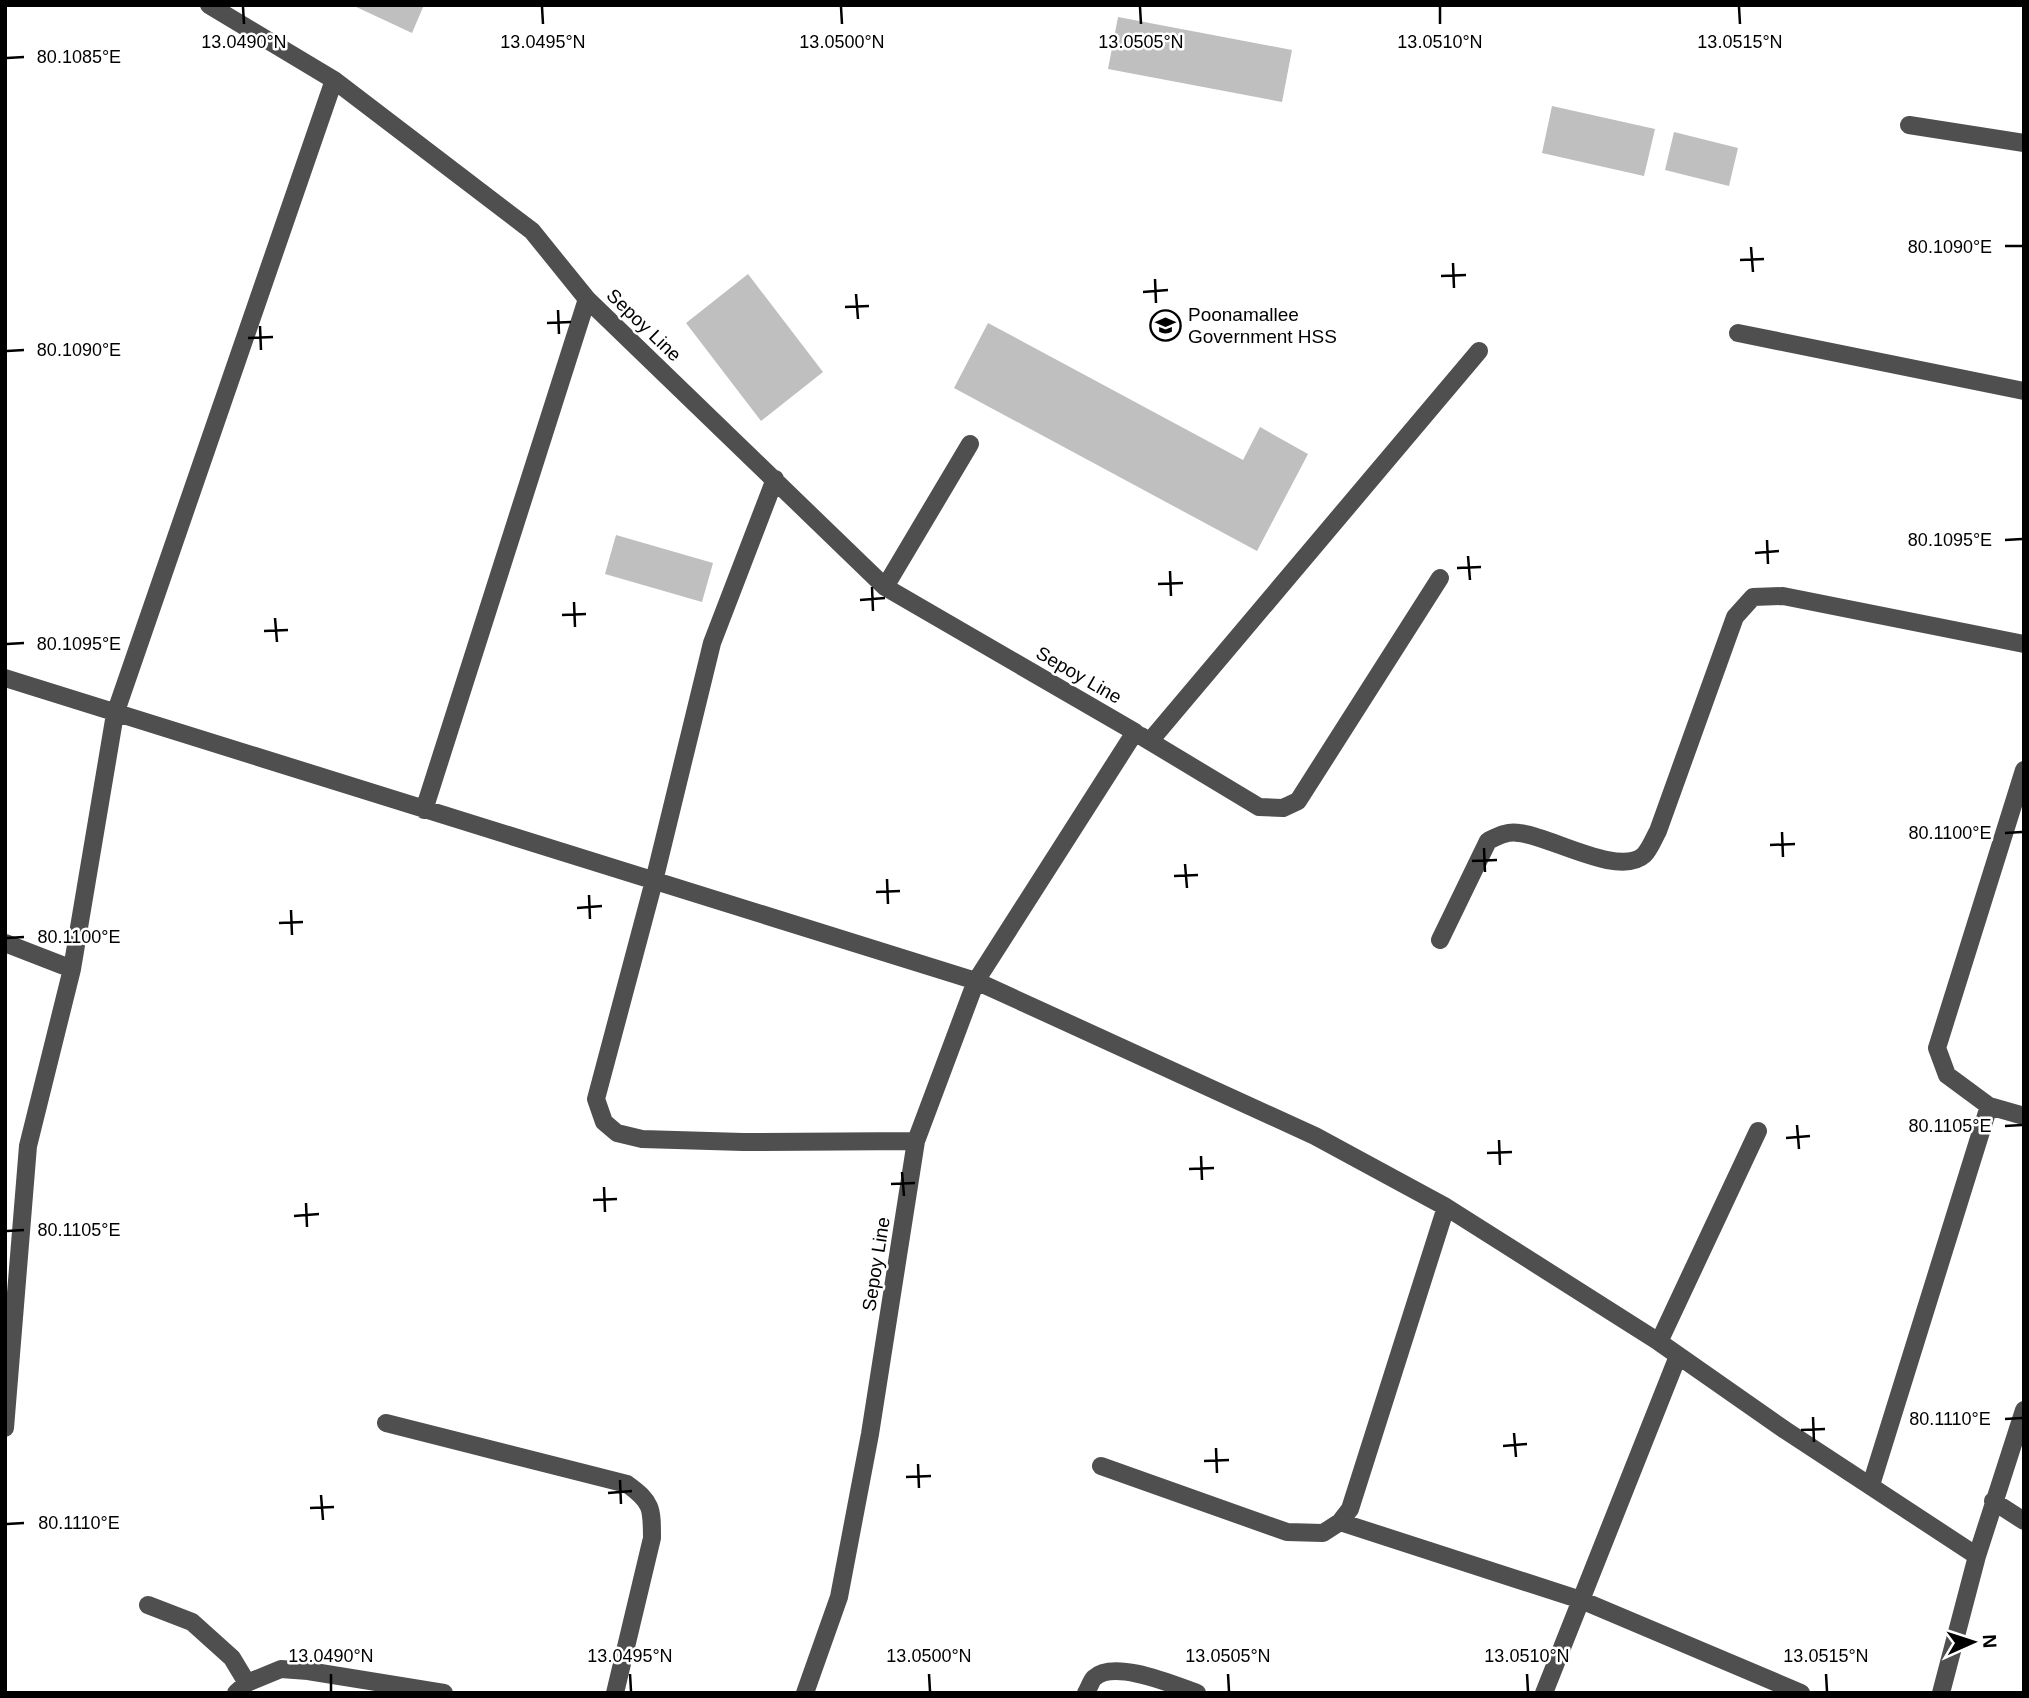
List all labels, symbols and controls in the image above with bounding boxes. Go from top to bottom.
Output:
text: 13.0490°N [201,32,287,52]
text: 13.0495°N [500,32,586,52]
text: 13.0500°N [799,32,885,52]
text: 13.0505°N [1098,32,1184,52]
text: 13.0510°N [1397,32,1483,52]
text: 13.0515°N [1697,32,1783,52]
text: 80.1085°E [37,47,121,67]
text: 80.1090°E [1908,237,1992,257]
street label: Sepoy Line [603,284,685,366]
place label: Poonamallee Government HSS [1188,304,1337,347]
school or university icon: Poonamallee Government HSS [1148,308,1182,342]
text: 80.1090°E [37,340,121,360]
text: 80.1095°E [1908,530,1992,550]
text: 80.1095°E [37,634,121,654]
street label: Sepoy Line [1033,642,1125,708]
text: 80.1100°E [1909,823,1991,843]
text: 80.1100°E [38,927,120,947]
text: 80.1105°E [1909,1116,1991,1136]
street label: Sepoy Line [858,1215,894,1313]
text: 80.1105°E [38,1220,120,1240]
text: 80.1110°E [1909,1409,1991,1429]
text: 80.1110°E [38,1513,120,1533]
north arrow [1938,1607,2008,1677]
text: N [1979,1634,2000,1649]
text: 13.0490°N [288,1646,374,1666]
text: 13.0495°N [587,1646,673,1666]
text: 13.0500°N [886,1646,972,1666]
text: 13.0505°N [1185,1646,1271,1666]
text: 13.0510°N [1484,1646,1570,1666]
text: 13.0515°N [1783,1646,1869,1666]

